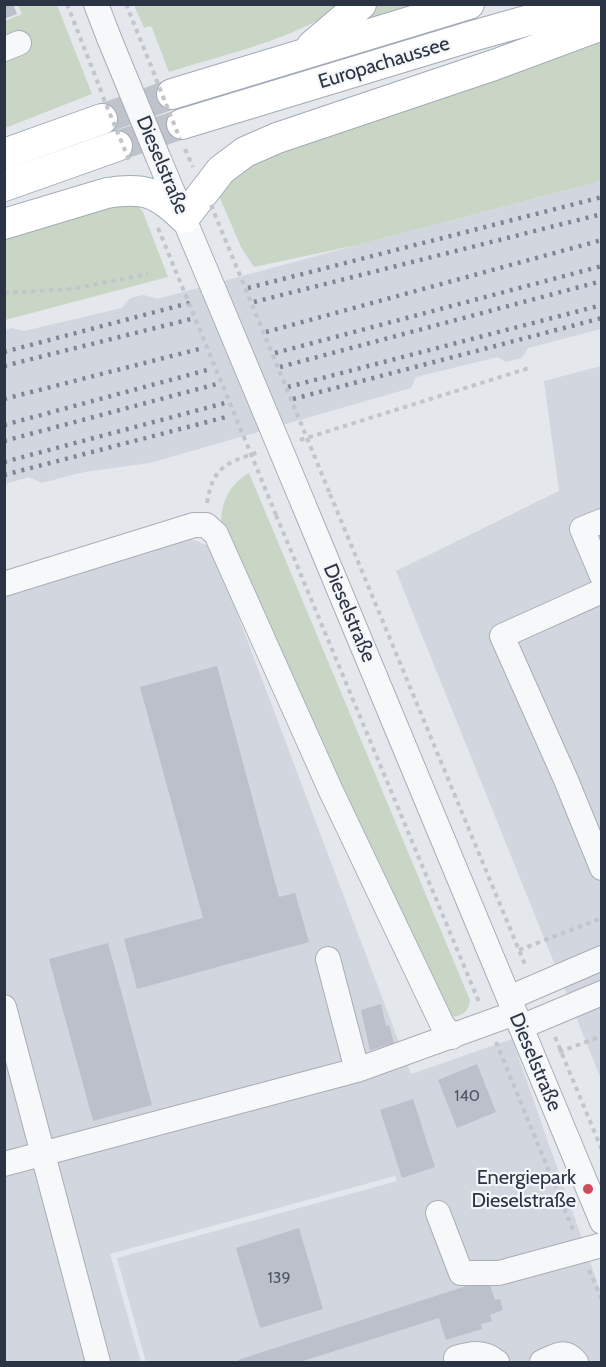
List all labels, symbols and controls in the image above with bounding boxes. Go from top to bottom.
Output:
street label: Europachaussee [315,32,453,94]
street label: Dieselstraße [131,112,193,218]
street label: Dieselstraße [318,560,380,666]
street label: Dieselstraße [504,1009,566,1115]
house number: 140 [454,1086,480,1106]
place label: Energiepark Dieselstraße [471,1166,576,1213]
marker: Energiepark Dieselstraße [581,1182,595,1196]
house number: 139 [268,1268,290,1288]

